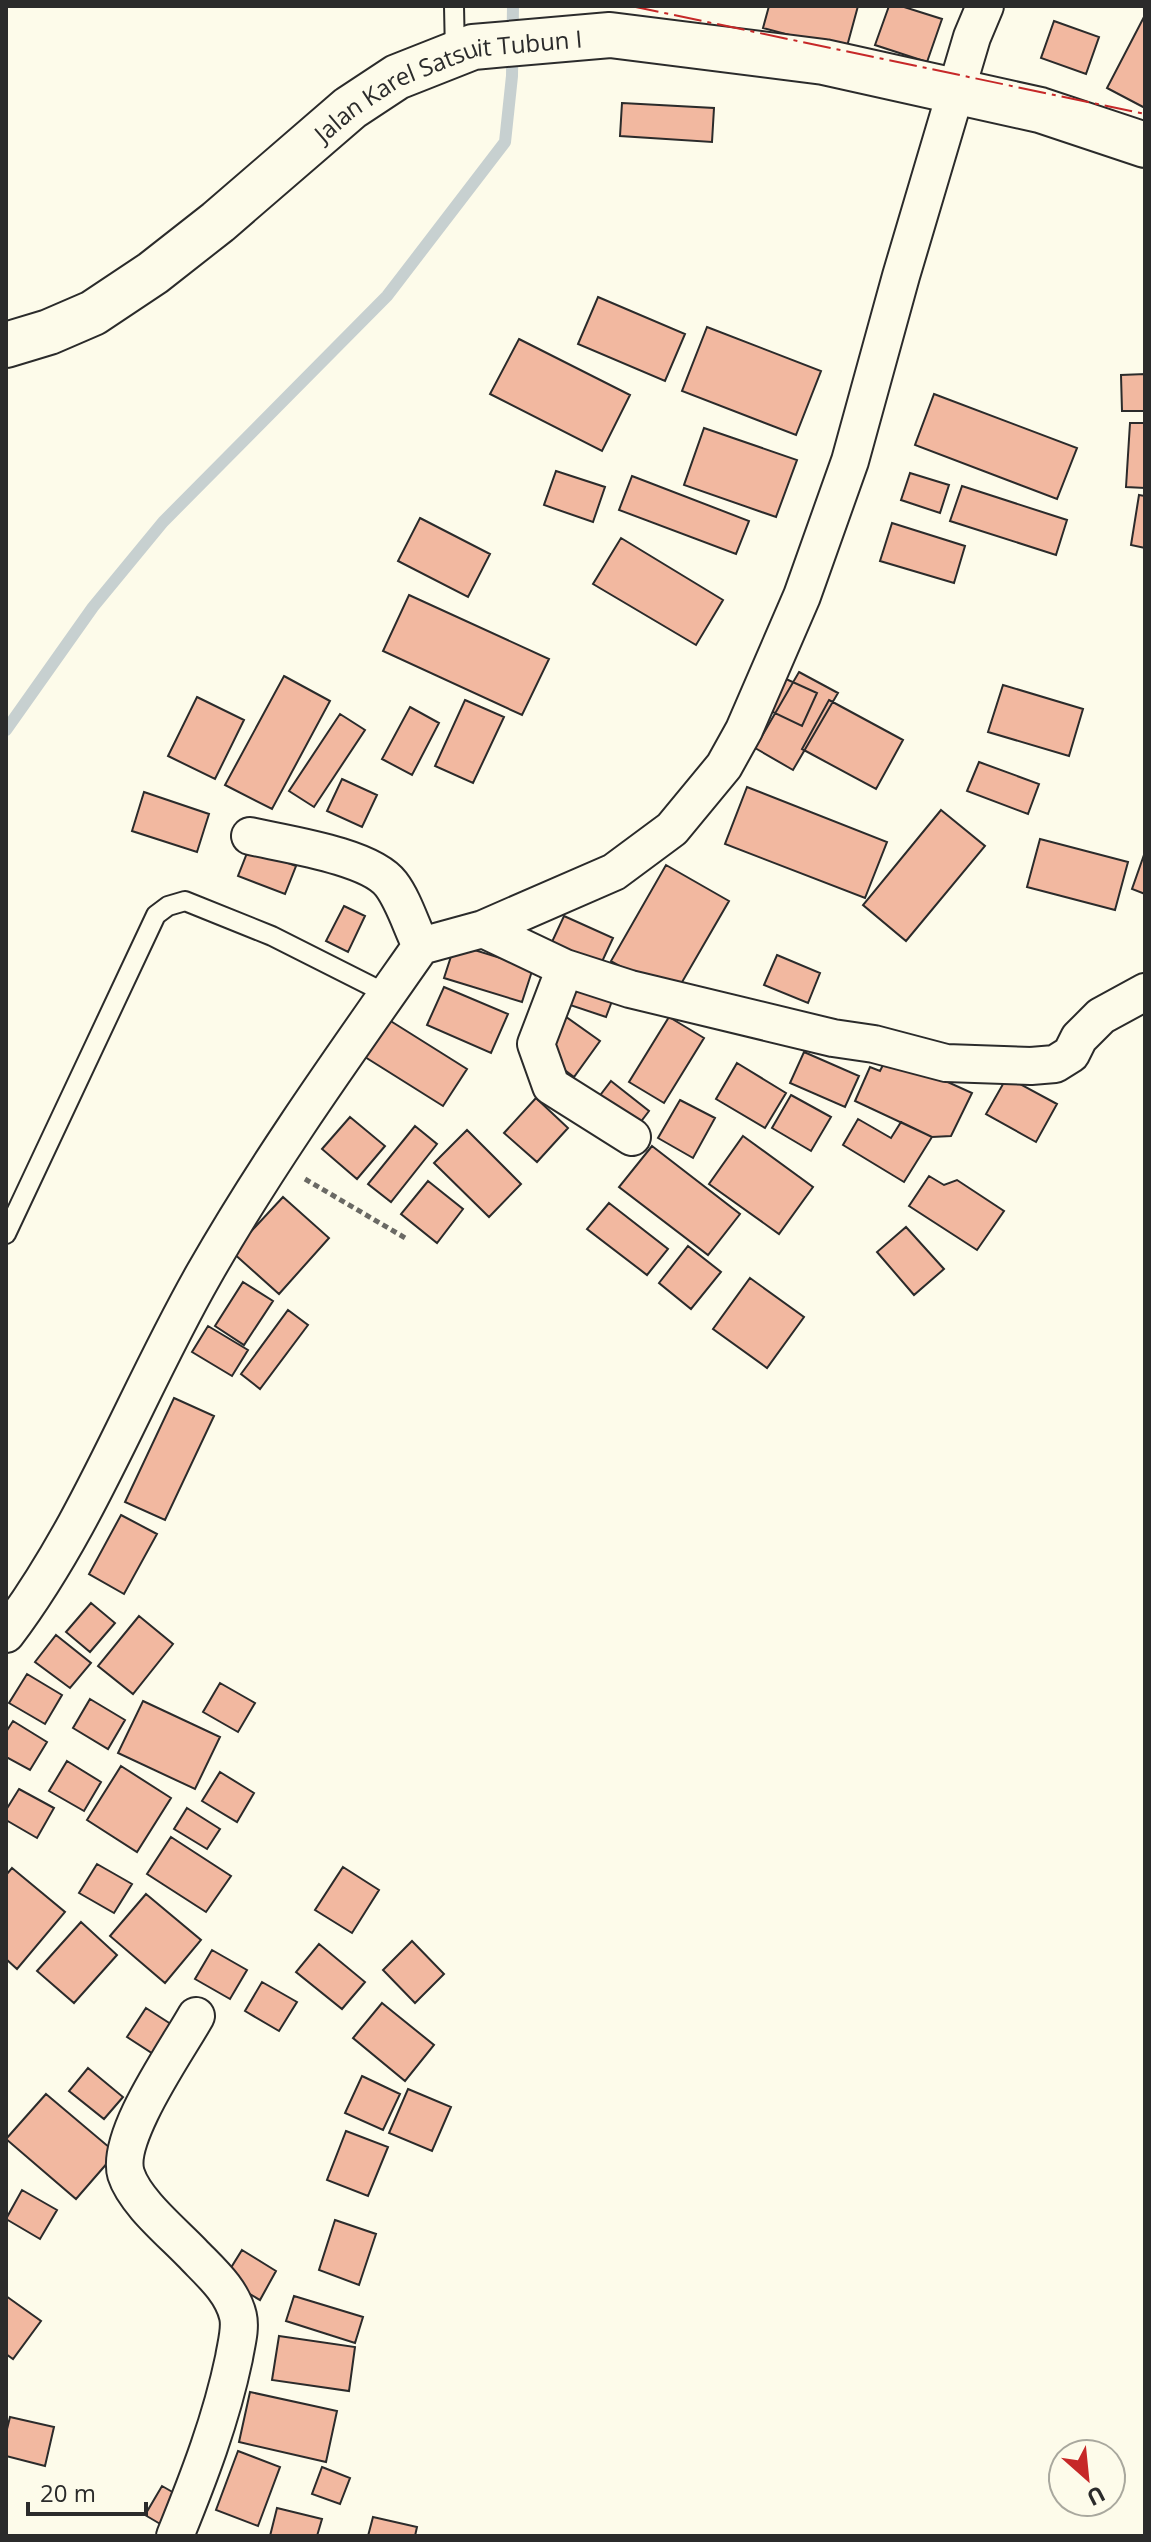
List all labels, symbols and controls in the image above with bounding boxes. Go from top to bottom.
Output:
street label: Jalan Karel Satsuit Tubun I [305,21,583,150]
north arrow [1047,2438,1127,2518]
scale bar [28,2466,146,2516]
text: 20 m [40,2476,96,2509]
text: U [1082,2480,1111,2514]

